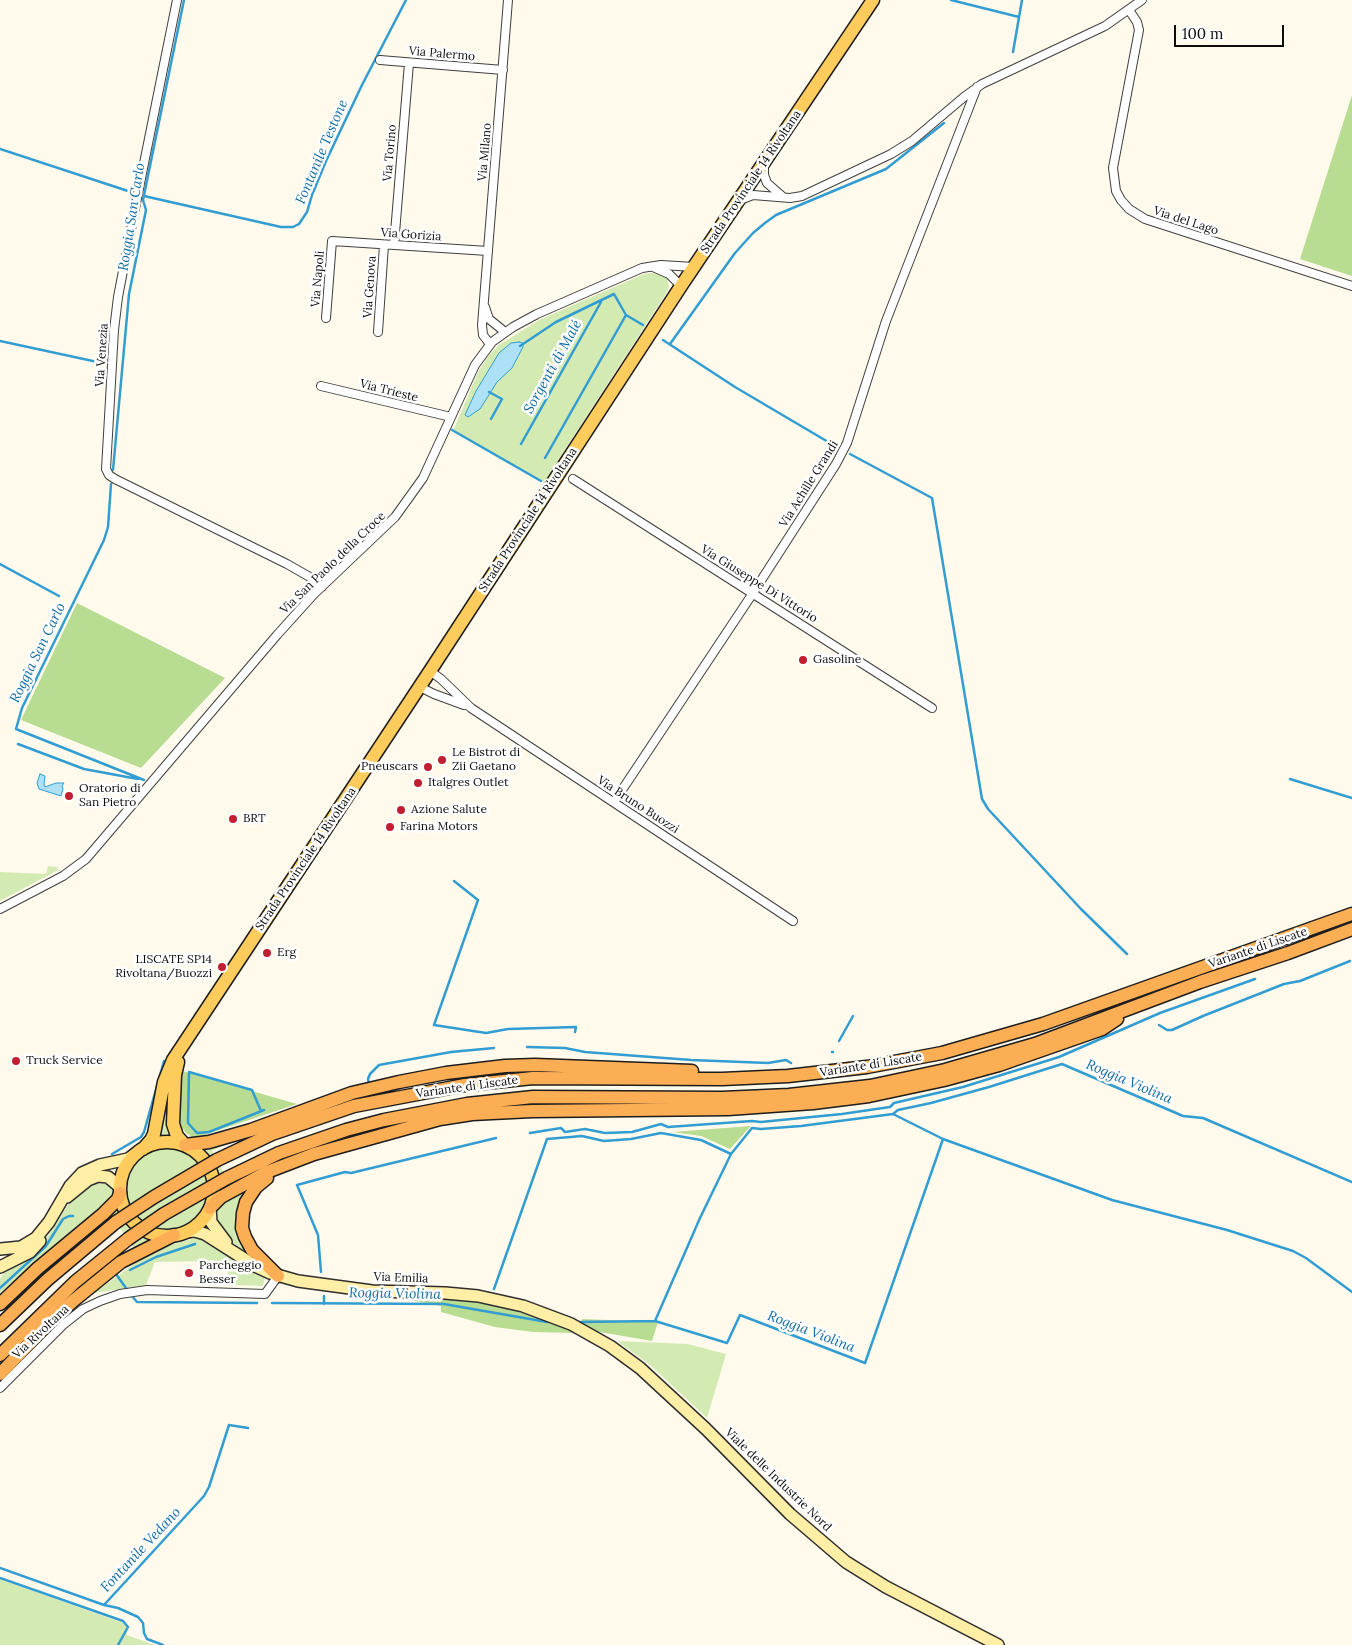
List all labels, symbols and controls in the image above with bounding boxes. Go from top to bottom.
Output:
scale bar [1177,15,1287,47]
text: 100 m [1182,24,1223,43]
street label: Via Palermo [408,44,476,64]
water label: Fontanile Testone [292,97,352,207]
street label: Strada Provinciale 14 Rivoltana [698,108,804,256]
street label: Via Milano [475,122,495,182]
street label: Via Torino [380,124,400,182]
water label: Roggia San Carlo [115,162,149,272]
street label: Via del Lago [1152,204,1220,238]
street label: Via Gorizia [380,226,442,244]
street label: Via Napoli [308,250,328,308]
street label: Via Genova [361,255,379,319]
water label: Sorgenti di Malé [520,317,586,417]
street label: Via Venezia [93,323,111,387]
street label: Via Trieste [358,377,420,405]
street label: Via Achille Grandi [777,438,841,530]
street label: Strada Provinciale 14 Rivoltana [476,445,580,595]
street label: Via San Paolo della Croce [277,509,389,617]
street label: Via Giuseppe Di Vittorio [698,542,820,626]
water label: Roggia San Carlo [7,600,69,706]
place label: Gasoline [813,653,861,667]
marker: Gasoline [797,654,809,666]
place label: Le Bistrot di Zii Gaetano [452,746,520,774]
marker: Le Bistrot di Zii Gaetano [436,754,448,766]
place label: Pneuscars [361,760,418,774]
marker: Pneuscars [422,761,434,773]
street label: Via Bruno Buozzi [594,773,682,837]
place label: Italgres Outlet [428,776,509,790]
marker: Italgres Outlet [412,777,424,789]
place label: Oratorio di San Pietro [79,782,141,810]
street label: Strada Provinciale 14 Rivoltana [253,785,359,933]
marker: Oratorio di San Pietro [63,790,75,802]
place label: Azione Salute [411,803,487,817]
marker: Azione Salute [395,804,407,816]
place label: BRT [243,812,266,826]
marker: BRT [227,813,239,825]
place label: Farina Motors [400,820,478,834]
marker: Farina Motors [384,821,396,833]
street label: Variante di Liscate [1207,924,1309,972]
place label: Erg [277,946,296,960]
marker: Erg [261,947,273,959]
place label: LISCATE SP14 Rivoltana/Buozzi [115,953,212,981]
marker: LISCATE SP14 Rivoltana/Buozzi [216,961,228,973]
street label: Variante di Liscate [819,1050,923,1080]
place label: Truck Service [26,1054,103,1068]
marker: Truck Service [10,1055,22,1067]
water label: Roggia Violina [1083,1056,1175,1108]
street label: Variante di Liscate [415,1073,519,1101]
place label: Parcheggio Besser [199,1259,262,1287]
marker: Parcheggio Besser [183,1267,195,1279]
street label: Via Emilia [373,1270,429,1286]
water label: Roggia Violina [349,1285,441,1303]
street label: Via Rivoltana [10,1302,72,1362]
water label: Roggia Violina [765,1308,857,1356]
street label: Viale delle Industrie Nord [722,1425,834,1535]
water label: Fontanile Vedano [97,1504,185,1596]

